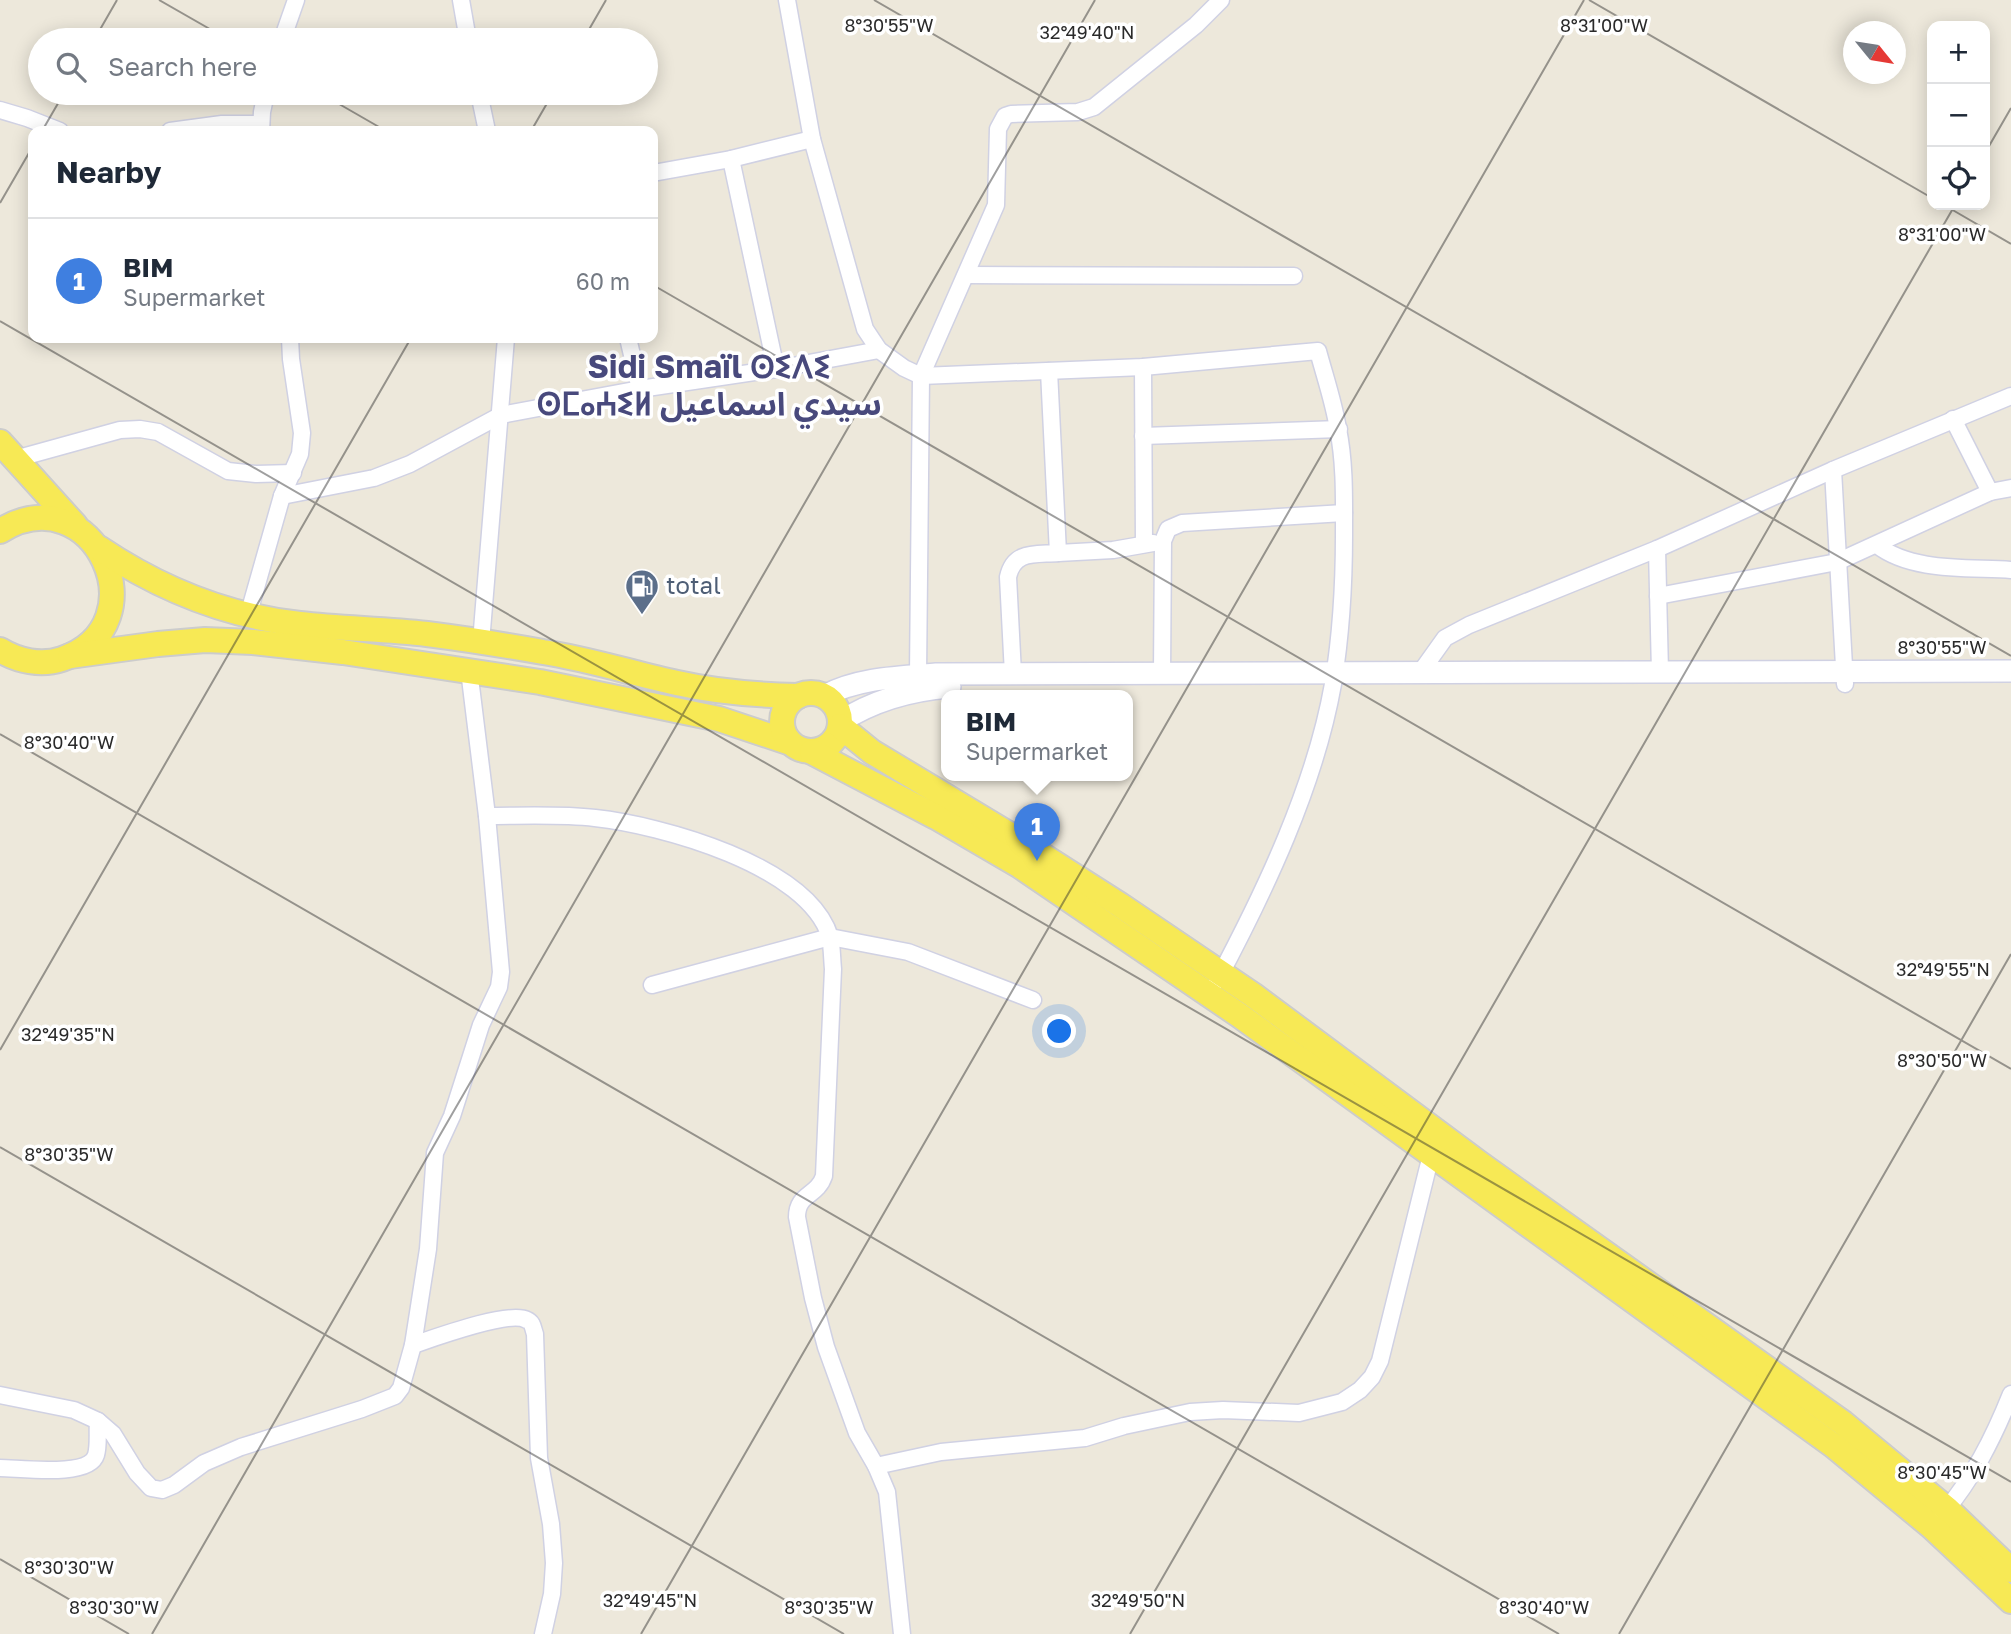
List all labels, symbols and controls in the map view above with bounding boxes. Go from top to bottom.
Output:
text: 8°30'55"W [844,14,934,36]
text: 8°31'00"W [1560,14,1648,36]
text: 32°49'40"N [1039,21,1135,43]
north arrow [1843,21,1906,84]
map controls [1927,21,1990,210]
button: + [1927,21,1990,84]
search box [28,28,658,105]
icon: search [52,48,90,86]
text: Search here [108,51,257,82]
button: − [1927,84,1990,147]
button: locate [1927,147,1990,210]
text: Nearby [56,154,161,190]
text: 8°31'00"W [1898,223,1986,245]
text: BIM [123,252,173,283]
text: 1 [73,267,85,295]
text: 60 m [576,267,630,295]
text: Supermarket [123,283,266,311]
district label: Sidi Smaïl ⵙⵉⴷⵉ ⵙⵎⴰⵄⵉⵍ سيدي اسماعيل [536,347,882,429]
fuel station icon: total [623,567,661,616]
place label: total [666,570,721,599]
text: 8°30'55"W [1897,636,1987,658]
popup [941,690,1133,781]
text: BIM [966,706,1016,737]
text: 8°30'40"W [24,731,114,753]
text: Supermarket [966,737,1108,765]
pin: 1 [1014,803,1060,861]
text: 32°49'55"N [1896,958,1990,980]
your location [1042,1014,1076,1048]
text: 32°49'35"N [21,1023,115,1045]
text: 8°30'50"W [1897,1049,1987,1071]
text: 8°30'35"W [24,1143,114,1165]
text: 8°30'45"W [1897,1461,1987,1483]
text: 8°30'30"W [24,1556,114,1578]
text: 32°49'45"N [603,1589,697,1611]
text: 32°49'50"N [1091,1589,1185,1611]
text: 8°30'30"W [69,1596,159,1618]
text: 8°30'35"W [784,1596,874,1618]
text: 8°30'40"W [1499,1596,1589,1618]

